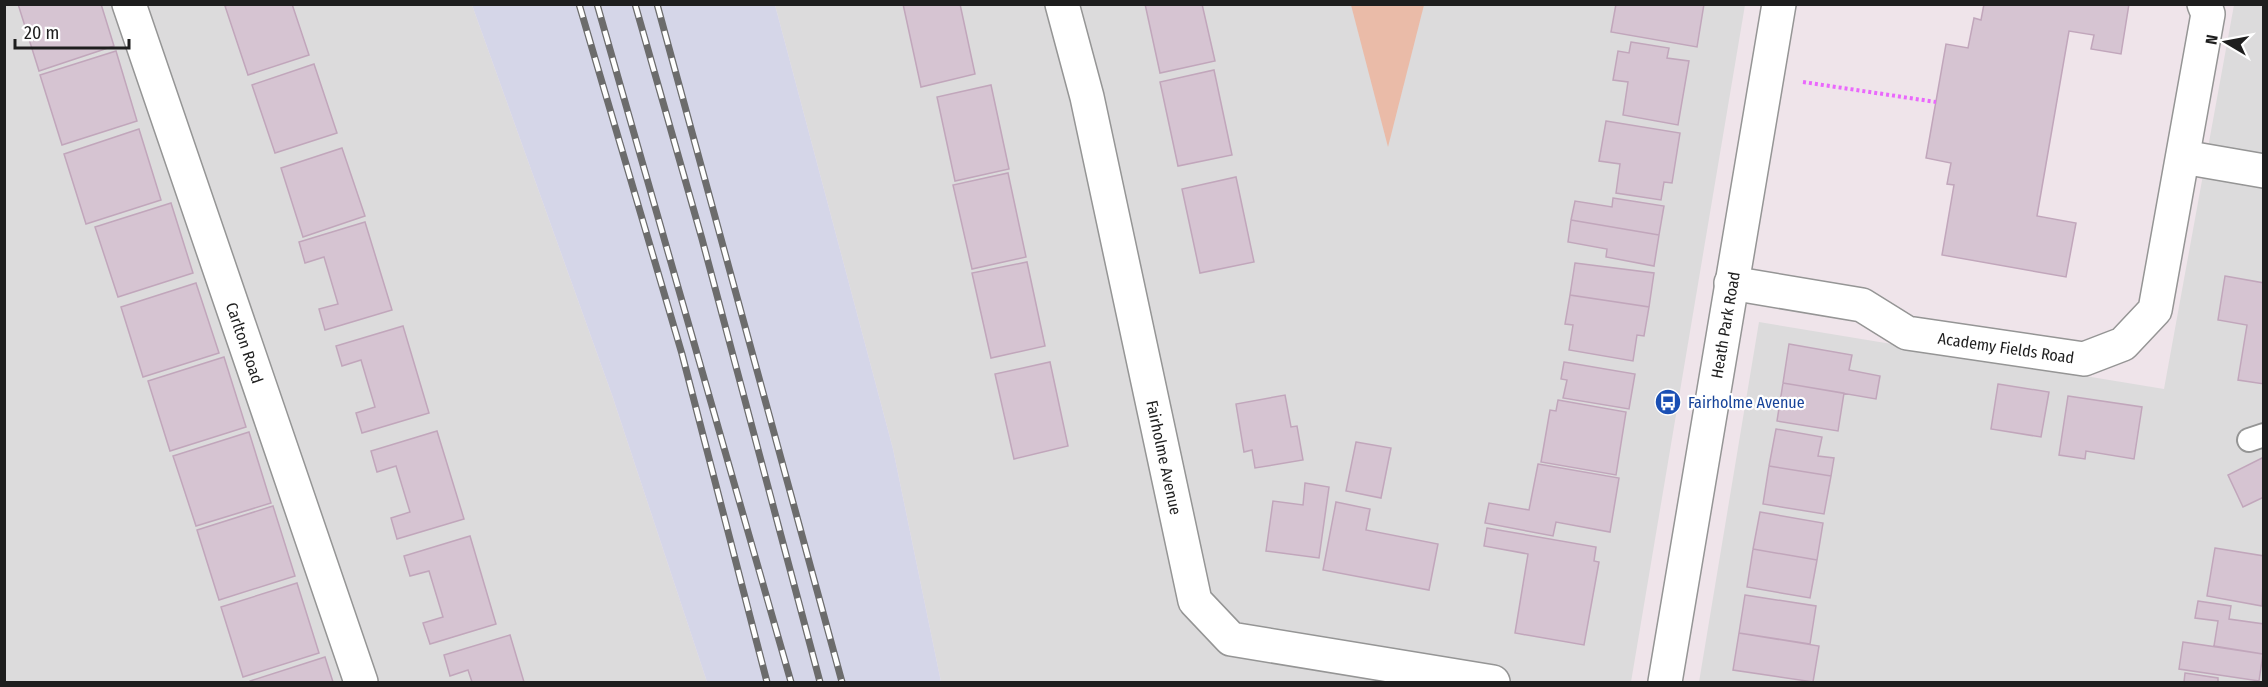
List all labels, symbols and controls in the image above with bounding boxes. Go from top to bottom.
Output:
scale bar [15,12,129,50]
north arrow [2196,12,2256,72]
text: 20 m [24,22,59,44]
text: N [2202,33,2222,46]
street label: Heath Park Road [1707,270,1744,380]
street label: Carlton Road [222,300,267,386]
street label: Academy Fields Road [1937,329,2075,367]
bus stop icon: Fairholme Avenue [1653,387,1683,417]
place label: Fairholme Avenue [1688,393,1805,412]
street label: Fairholme Avenue [1142,399,1185,517]

